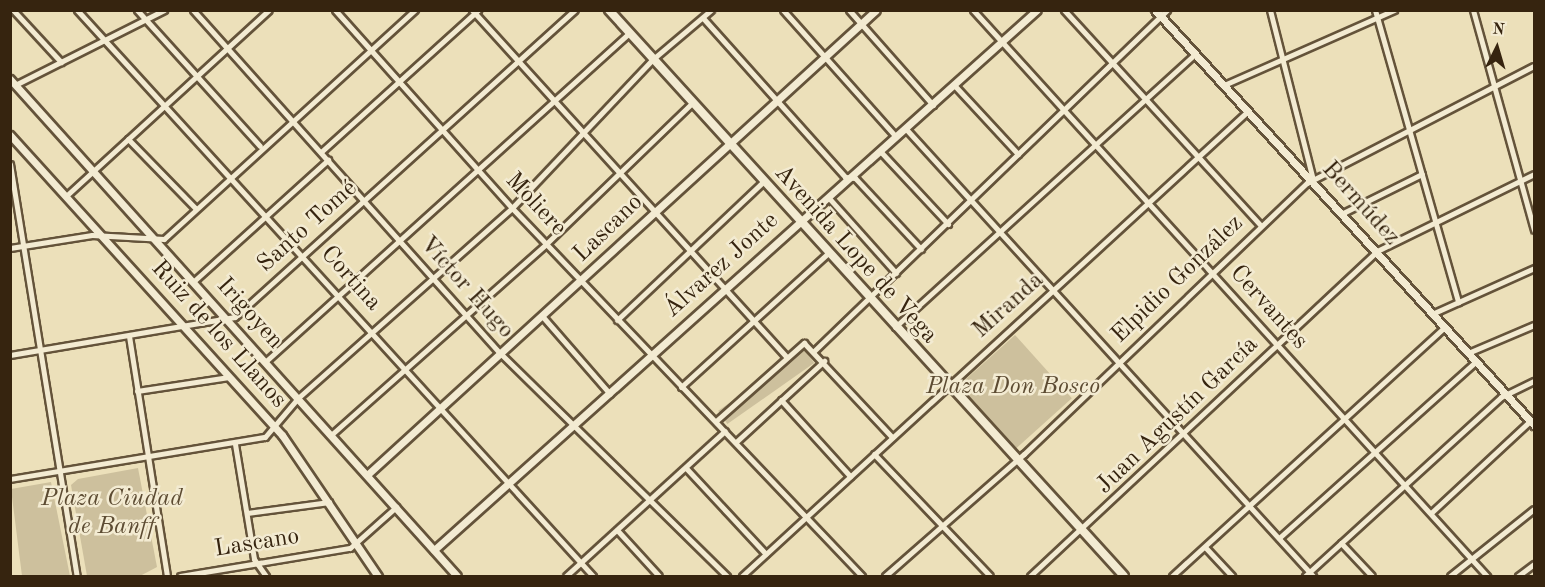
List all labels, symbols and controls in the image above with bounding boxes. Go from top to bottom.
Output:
north arrow [1467,18,1527,78]
text: N [1492,22,1505,39]
street label: Bermúdez [1315,156,1405,252]
street label: Avenida Lope de Vega [767,160,943,350]
street label: Moliere [498,167,572,243]
street label: Santo Tomé [252,175,364,279]
street label: Lascano [568,189,650,269]
street label: Álvarez Jonte [659,207,785,325]
street label: Elpidio González [1106,210,1250,350]
street label: Víctor Hugo [413,231,519,345]
street label: Cortina [313,241,387,317]
street label: Ruiz de los Llanos [144,255,292,415]
street label: Cervantes [1223,260,1313,356]
street label: Miranda [968,267,1050,345]
street label: Irigoyen [209,272,289,356]
street label: Juan Agustín García [1091,331,1265,501]
park label: Plaza Don Bosco [926,374,1100,402]
park label: Plaza Ciudad de Banff [41,486,183,542]
street label: Lascano [213,523,301,565]

